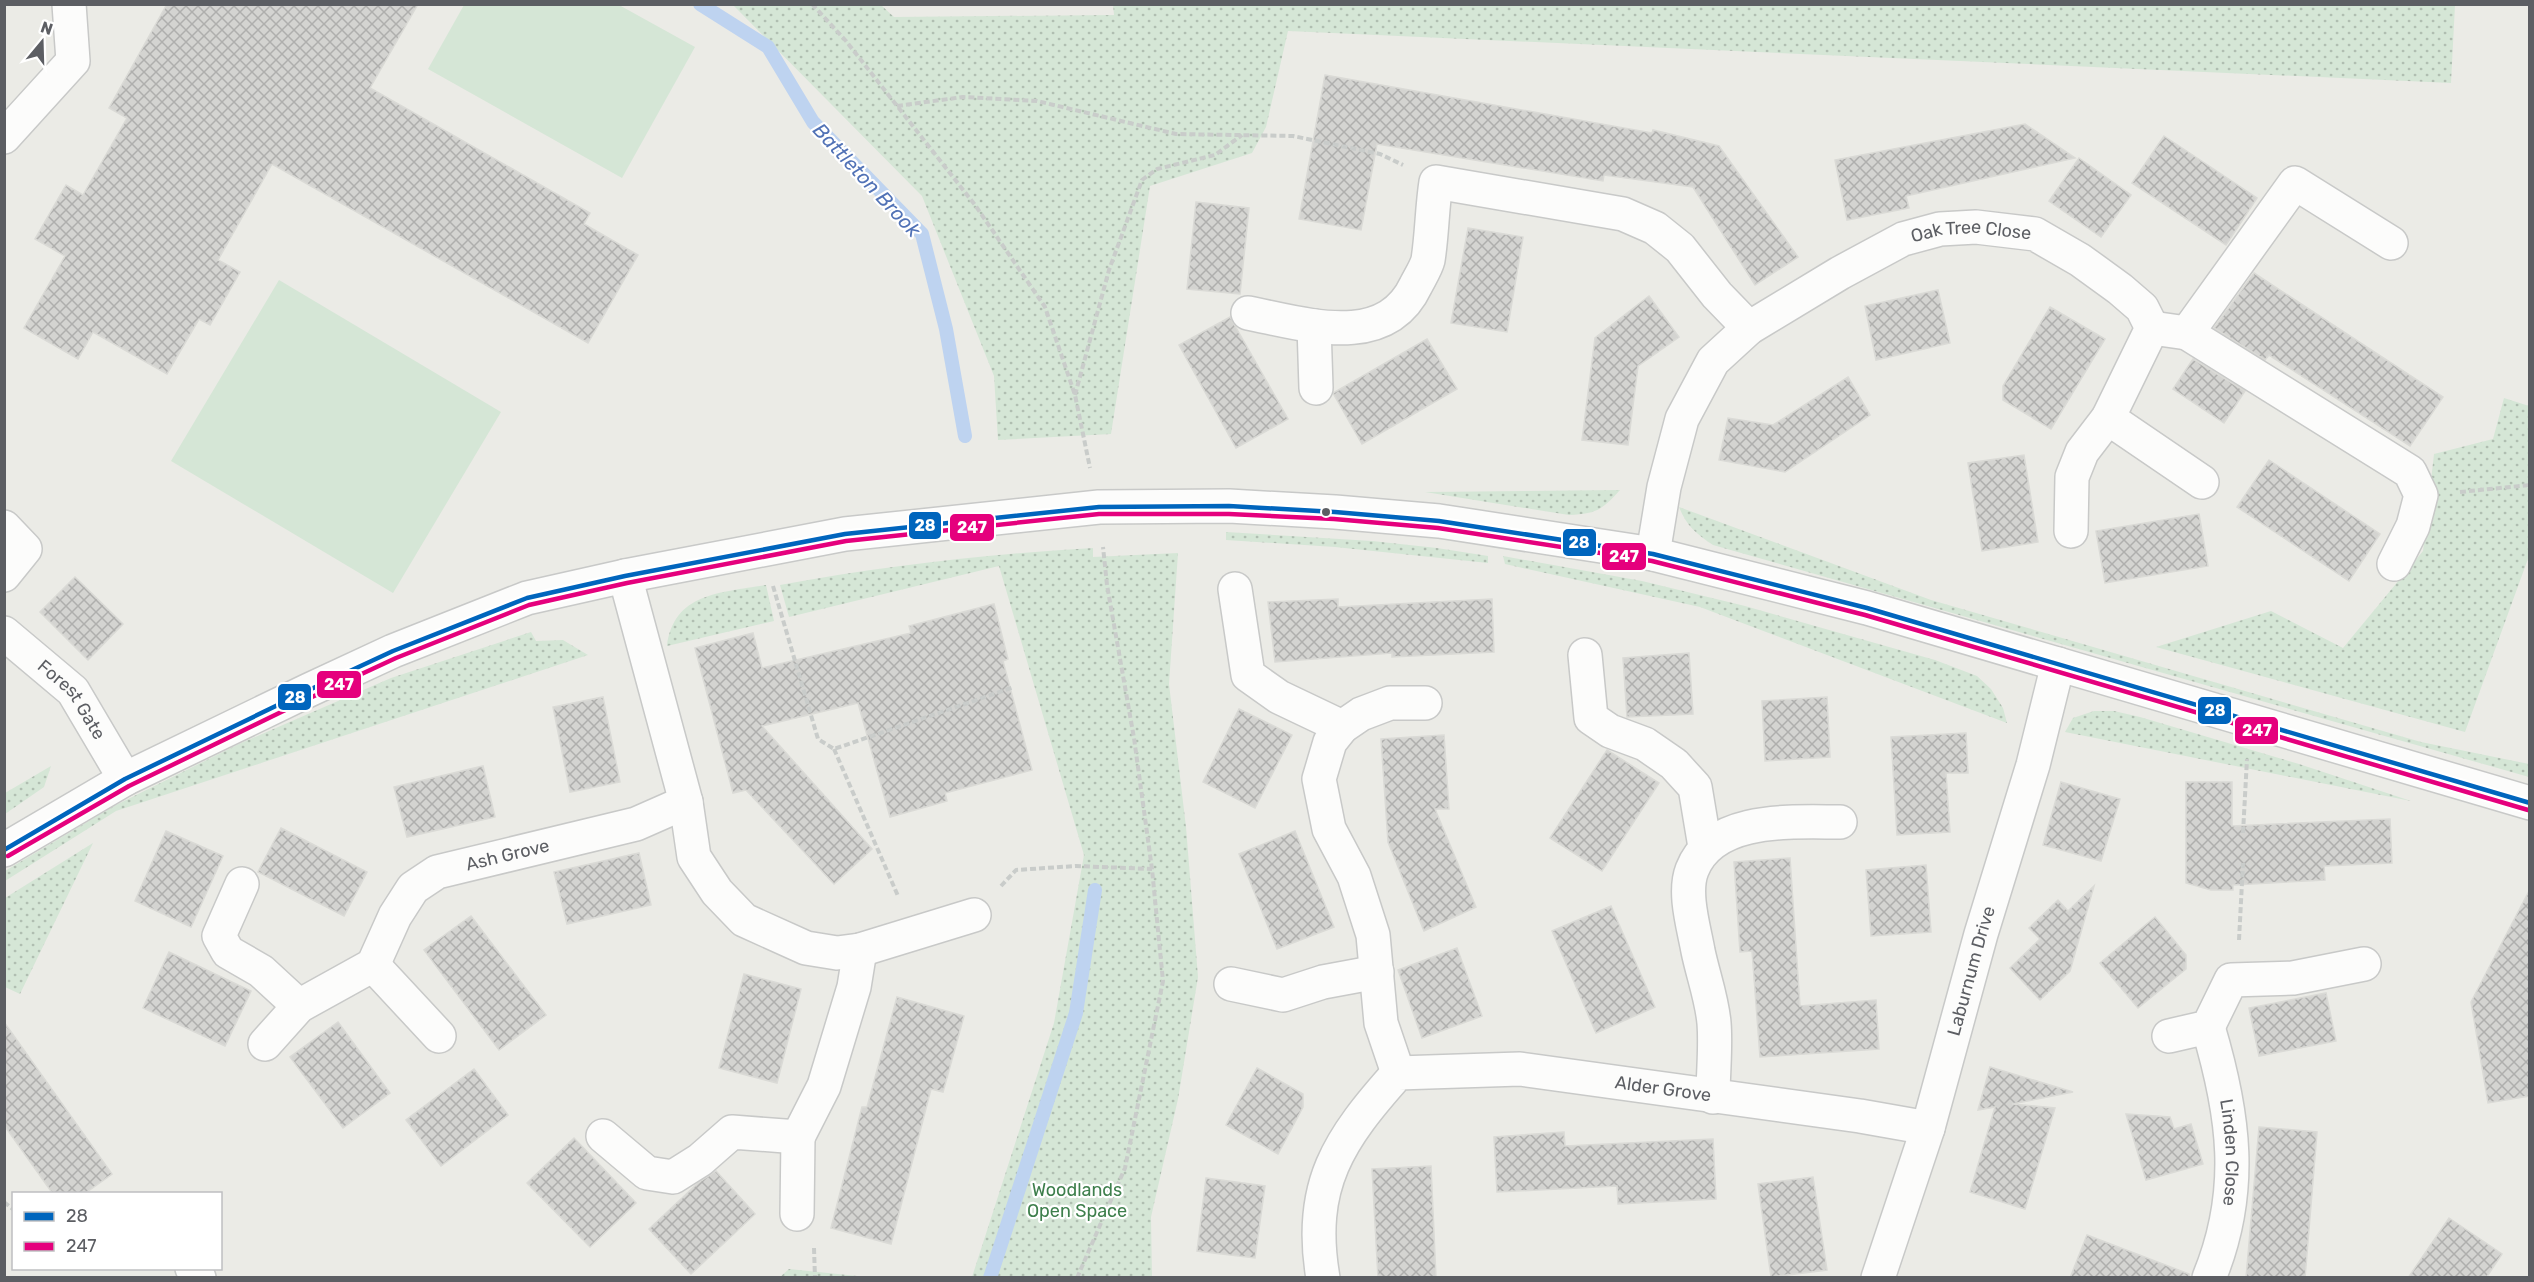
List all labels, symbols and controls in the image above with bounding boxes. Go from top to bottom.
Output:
north arrow [12,12,72,72]
text: N [38,17,55,39]
water label: Battleton Brook [808,118,926,242]
street label: Oak Tree Close [1908,215,2033,247]
unlabelled marker [1320,506,1332,518]
line badge: 28 [908,511,942,540]
line badge: 247 [949,513,995,542]
text: 28 [914,516,936,535]
text: 247 [957,518,987,537]
line badge: 28 [1562,528,1597,557]
text: 28 [1568,533,1590,552]
line badge: 247 [1601,542,1647,571]
text: 247 [1609,547,1639,566]
street label: Forest Gate [33,655,110,744]
line badge: 247 [316,670,362,699]
text: 247 [324,675,354,694]
line badge: 28 [277,683,312,711]
text: 28 [284,688,306,707]
line badge: 28 [2197,696,2232,725]
text: 28 [2204,701,2226,720]
line badge: 247 [2234,716,2279,745]
text: 247 [2242,721,2272,740]
street label: Ash Grove [463,834,552,876]
street label: Laburnum Drive [1943,903,2000,1038]
street label: Alder Grove [1614,1071,1713,1106]
street label: Linden Close [2215,1097,2243,1207]
park label: Woodlands Open Space [1027,1179,1127,1222]
legend [12,1192,222,1270]
text: 28 [66,1205,88,1227]
text: 247 [66,1235,96,1257]

